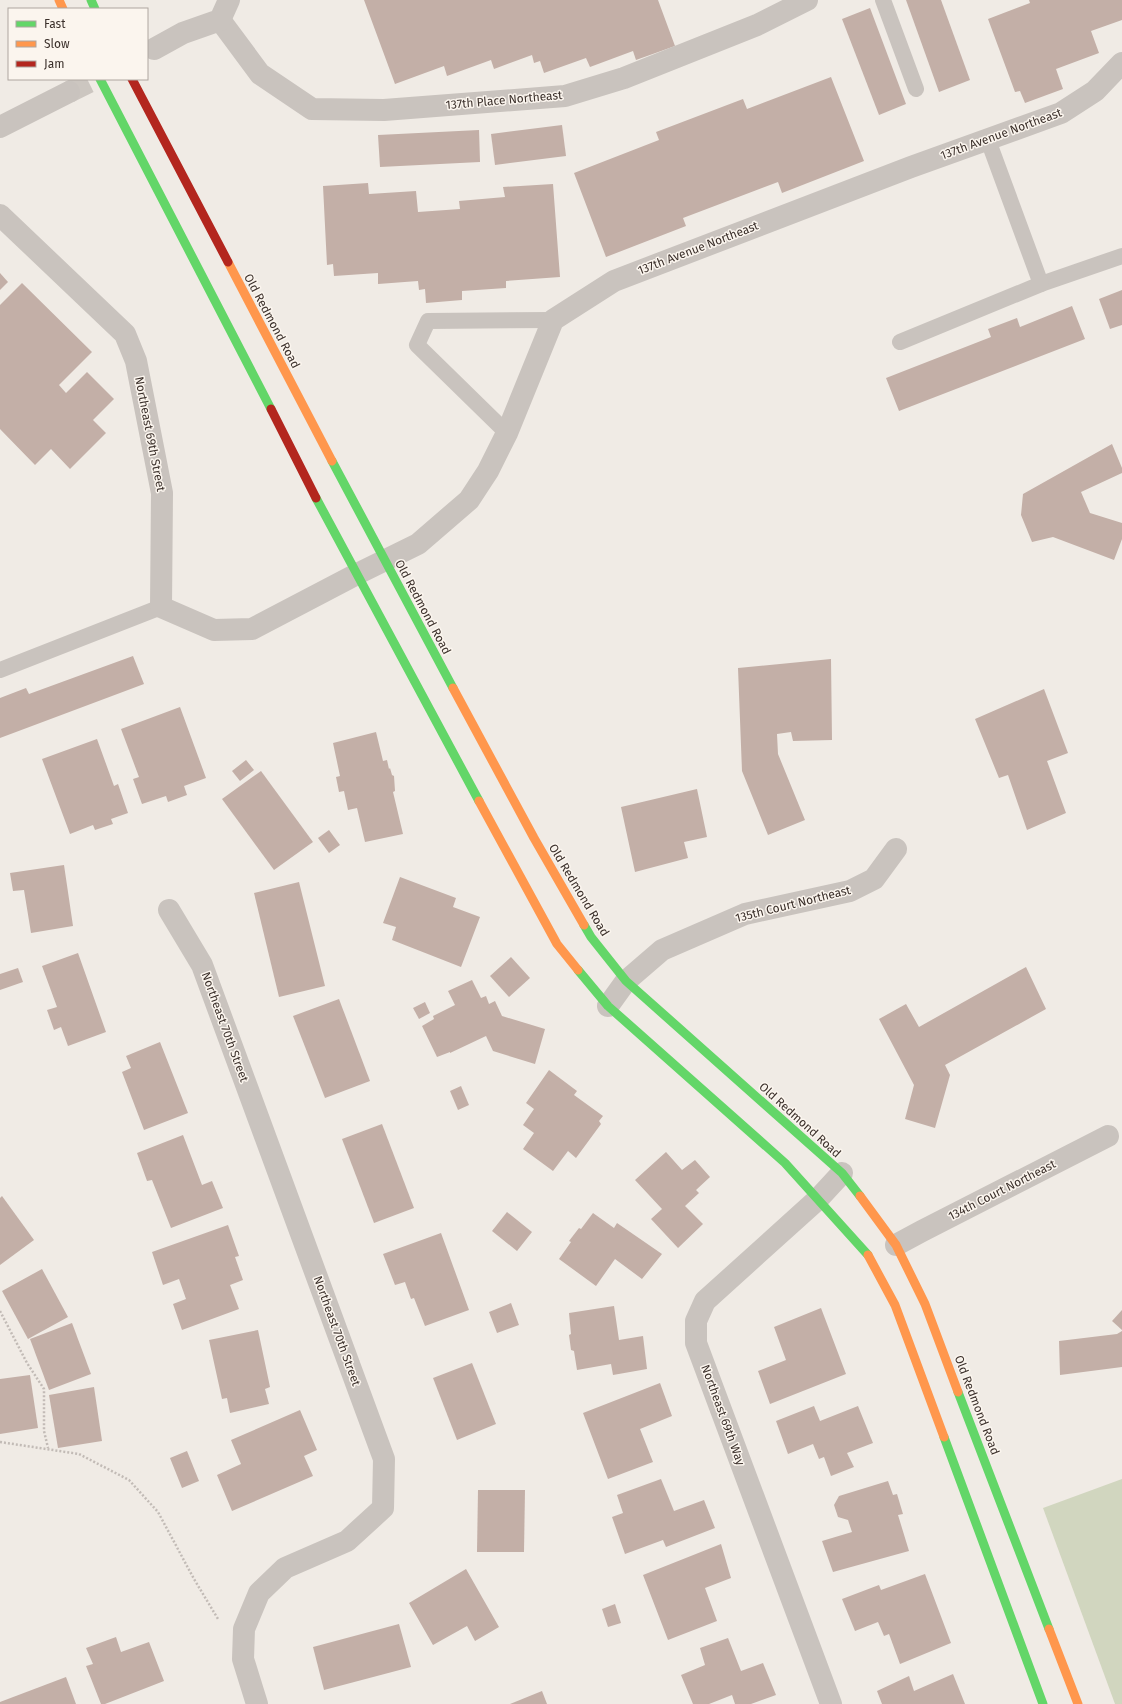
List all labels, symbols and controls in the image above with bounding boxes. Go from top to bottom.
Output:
legend [8,8,148,80]
text: Fast [44,17,66,31]
text: Slow [44,37,70,51]
text: Jam [44,57,64,71]
street label: 137th Place Northeast [445,88,564,112]
street label: 137th Avenue Northeast [938,105,1064,162]
street label: 137th Avenue Northeast [636,218,761,277]
street label: Old Redmond Road [241,271,303,371]
street label: Northeast 69th Street [132,375,168,493]
street label: Old Redmond Road [392,557,454,657]
street label: Old Redmond Road [546,841,612,939]
street label: 135th Court Northeast [734,883,853,925]
street label: Northeast 70th Street [199,970,252,1085]
street label: Old Redmond Road [756,1080,844,1160]
street label: 134th Court Northeast [946,1157,1059,1223]
street label: Northeast 70th Street [311,1274,364,1389]
street label: Old Redmond Road [952,1353,1002,1457]
street label: Northeast 69th Way [698,1363,748,1467]

